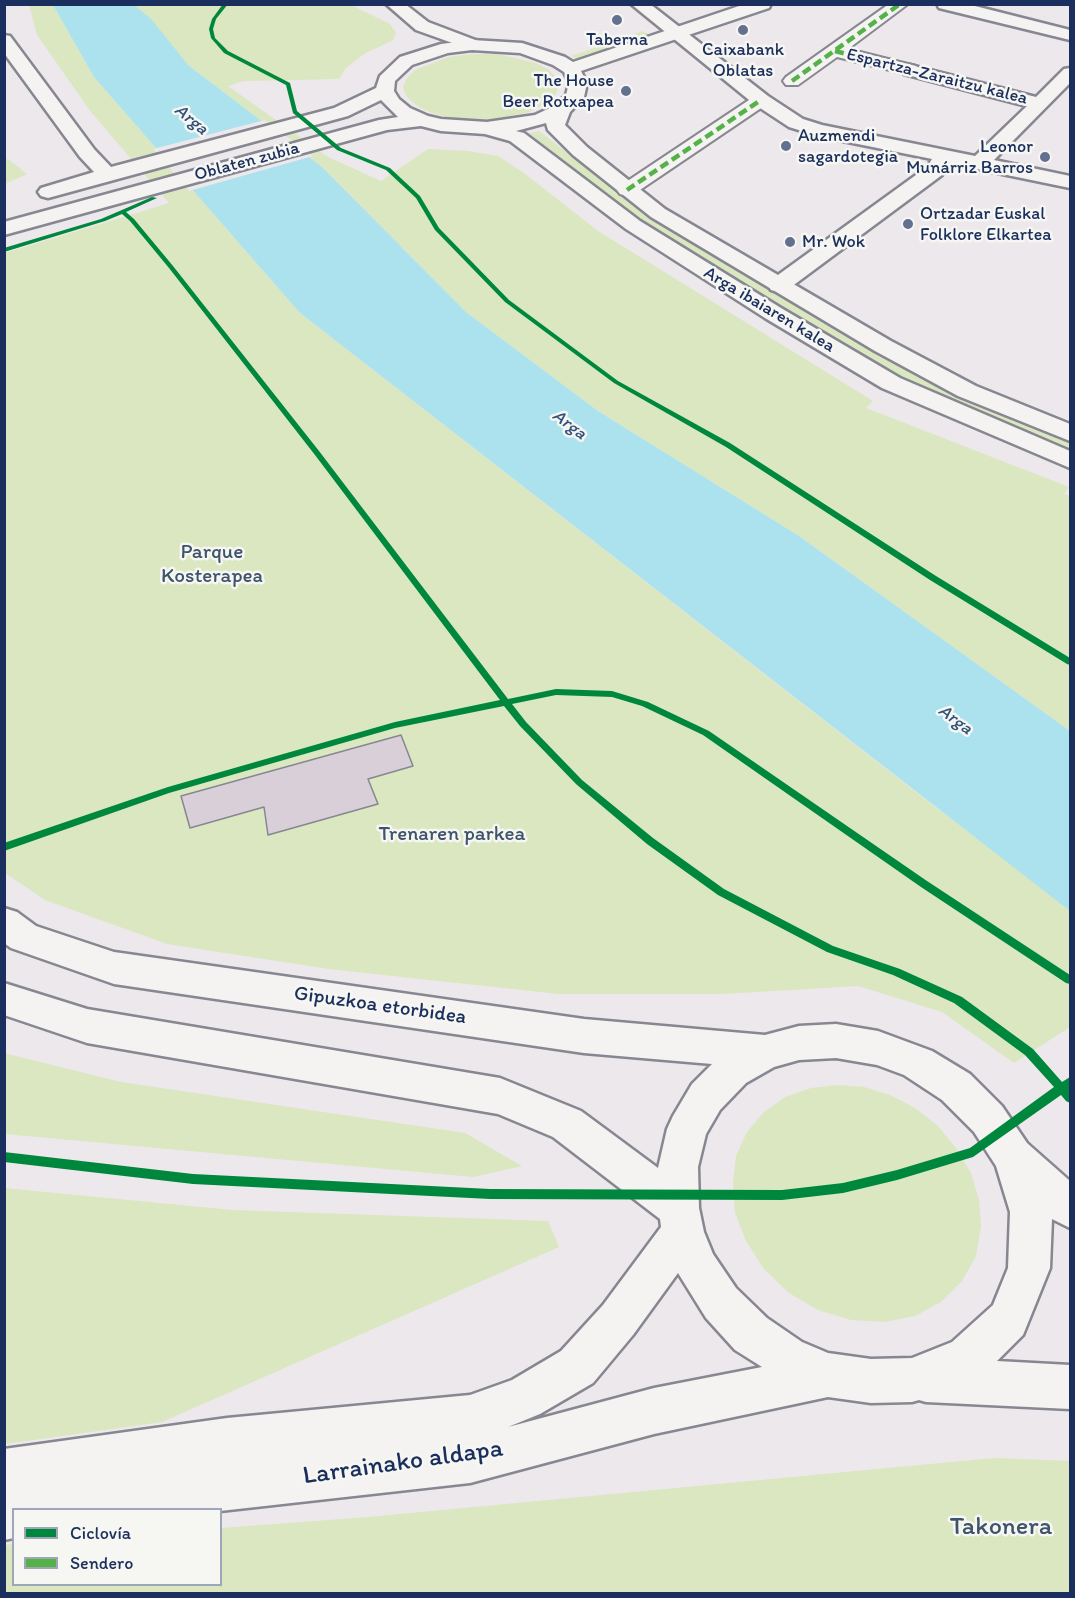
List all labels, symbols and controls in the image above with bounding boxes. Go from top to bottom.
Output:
marker: Taberna [610,13,624,27]
marker: Caixabank Oblatas [736,23,750,37]
place label: Taberna [586,29,648,51]
place label: Caixabank Oblatas [702,39,784,82]
street label: Espartza-Zaraitzu kalea [844,44,1030,110]
place label: The House Beer Rotxapea [502,70,614,112]
marker: The House Beer Rotxapea [619,84,633,98]
water label: Arga [170,100,212,140]
place label: Auzmendi sagardotegia [798,125,898,168]
place label: Leonor Munárriz Barros [906,136,1033,178]
street label: Oblaten zubia [192,138,302,186]
marker: Auzmendi sagardotegia [779,139,793,153]
marker: Leonor Munárriz Barros [1038,150,1052,164]
place label: Ortzadar Euskal Folklore Elkartea [920,203,1052,246]
marker: Ortzadar Euskal Folklore Elkartea [901,217,915,231]
place label: Mr. Wok [802,231,865,253]
marker: Mr. Wok [783,235,797,249]
street label: Arga ibaiaren kalea [699,262,839,358]
water label: Arga [548,405,590,445]
park label: Parque Kosterapea [161,540,263,590]
water label: Arga [934,700,976,740]
park label: Trenaren parkea [379,822,525,848]
street label: Gipuzkoa etorbidea [292,981,468,1031]
street label: Larrainako aldapa [301,1434,505,1492]
legend [12,1508,222,1586]
park label: Takonera [950,1511,1052,1543]
text: Ciclovía [70,1522,131,1544]
text: Sendero [70,1552,133,1574]

